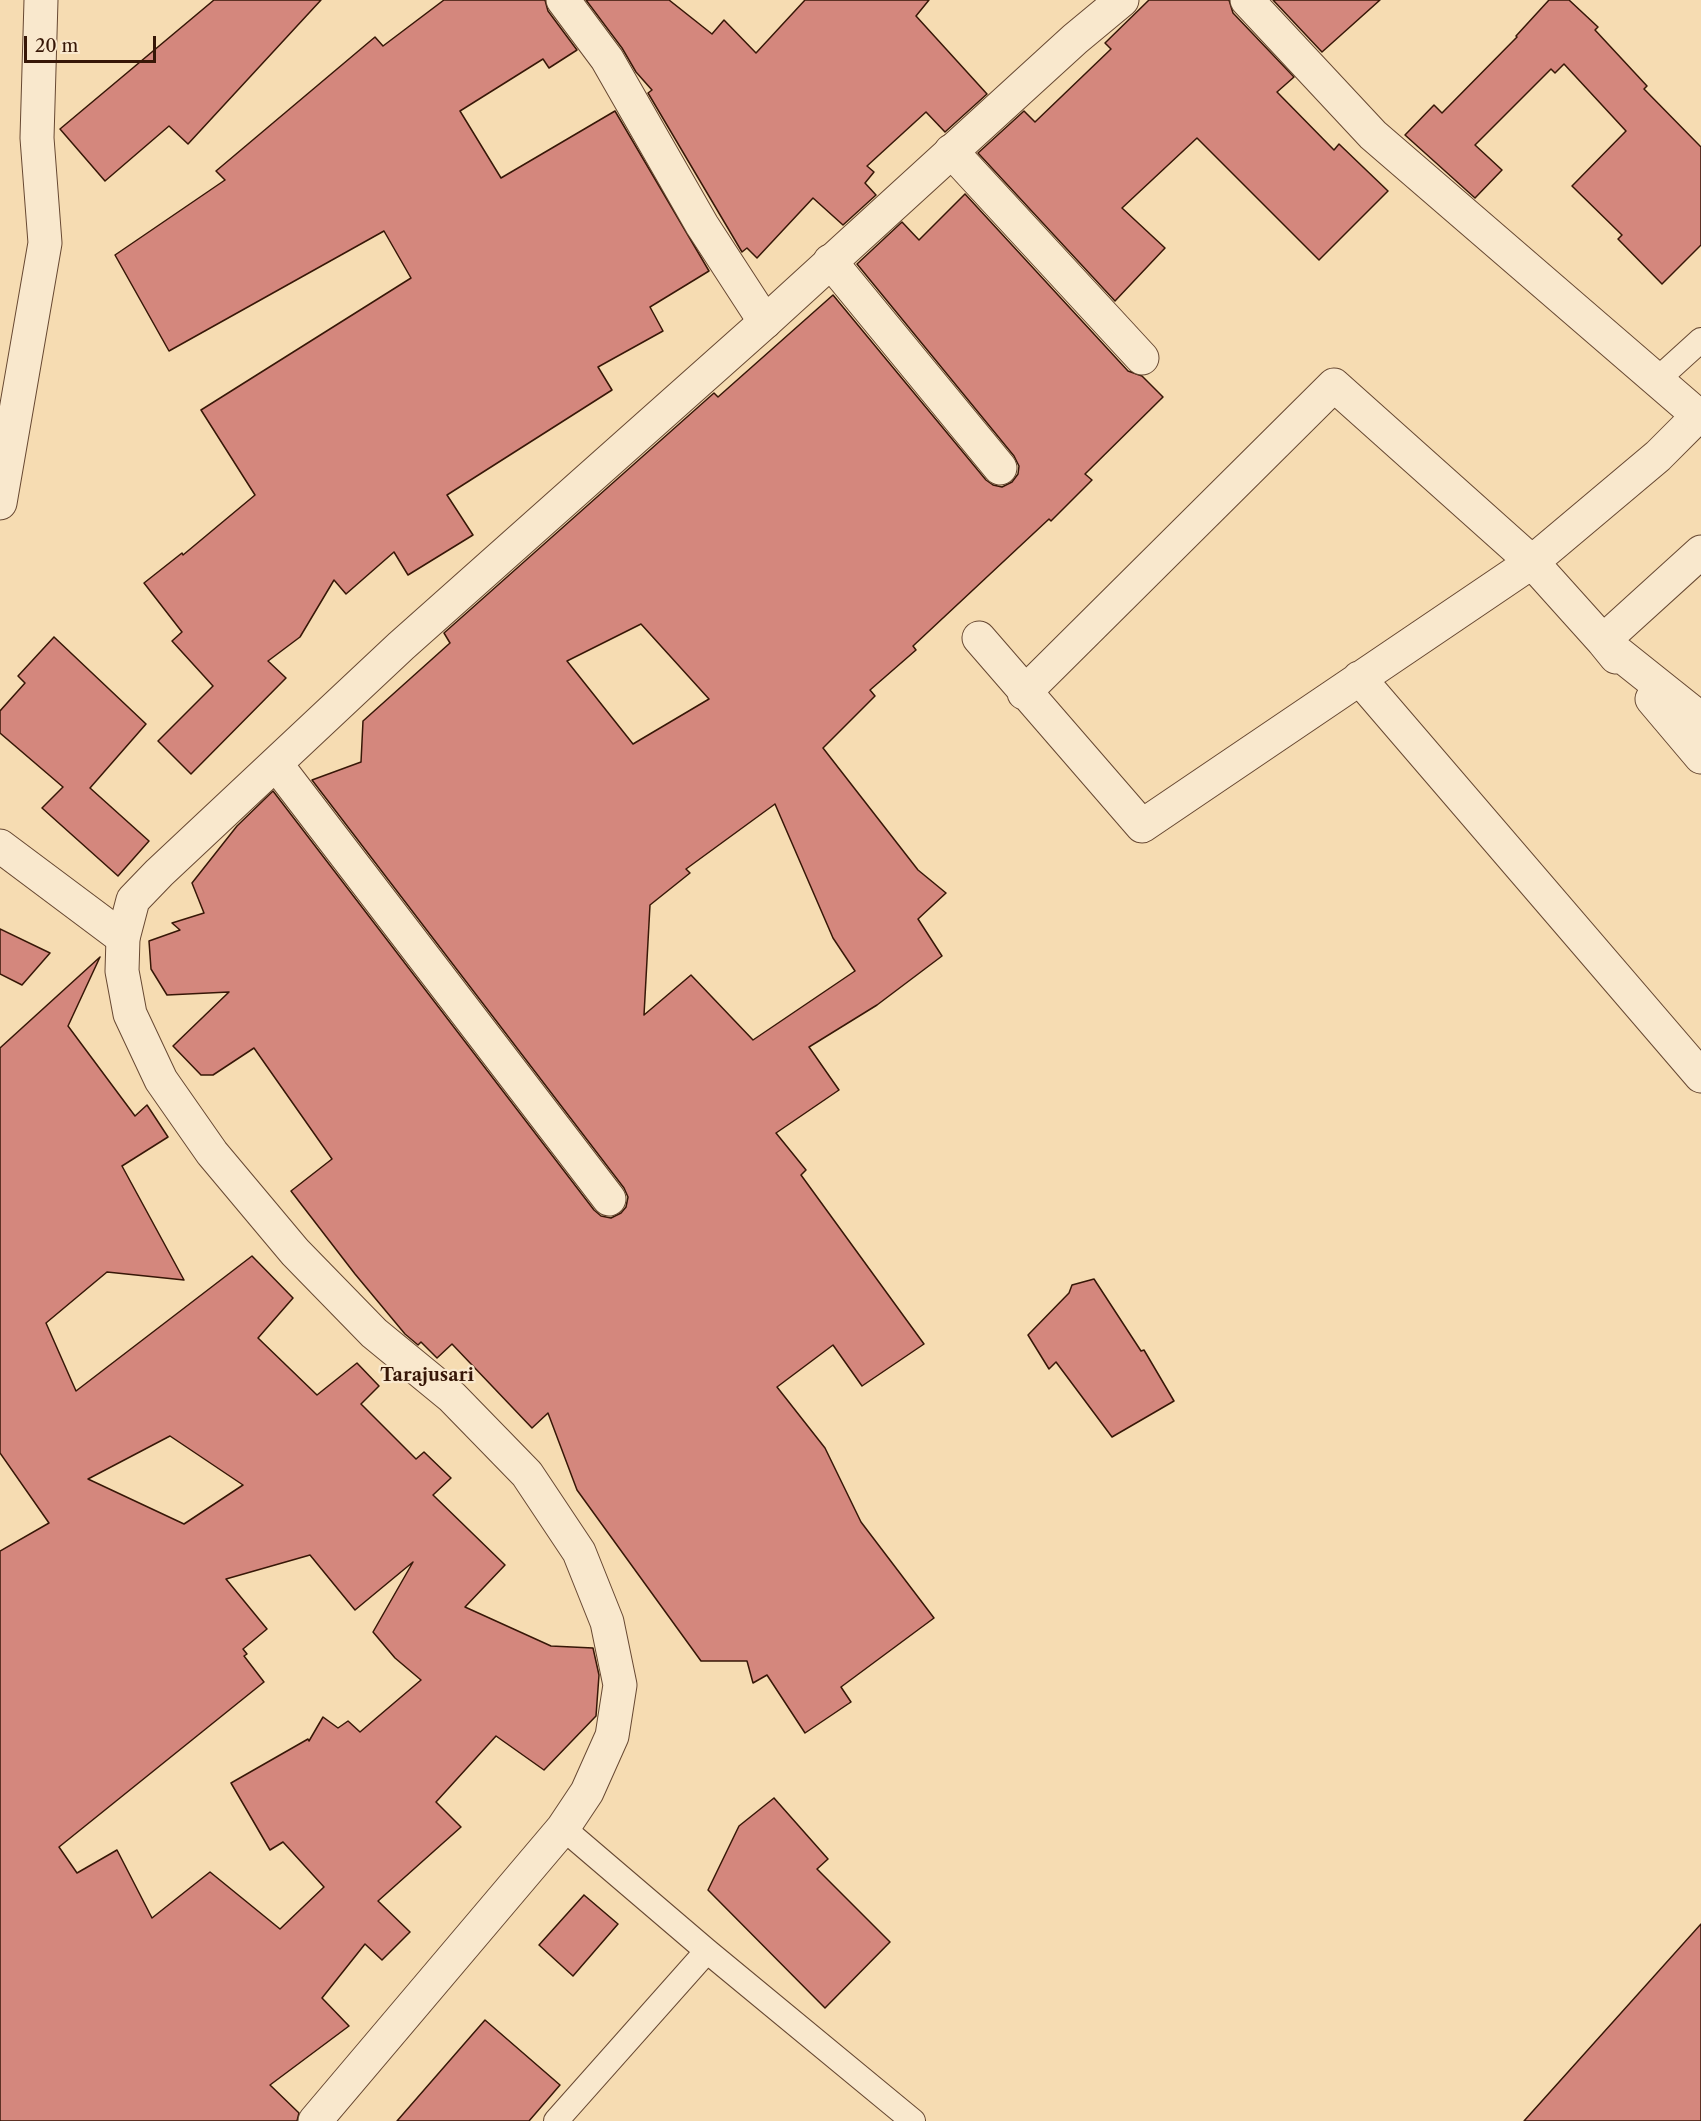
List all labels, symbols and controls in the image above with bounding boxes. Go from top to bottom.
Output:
scale bar [27,24,159,62]
text: 20 m [35,35,78,57]
district label: Tarajusari [380,1365,474,1387]

